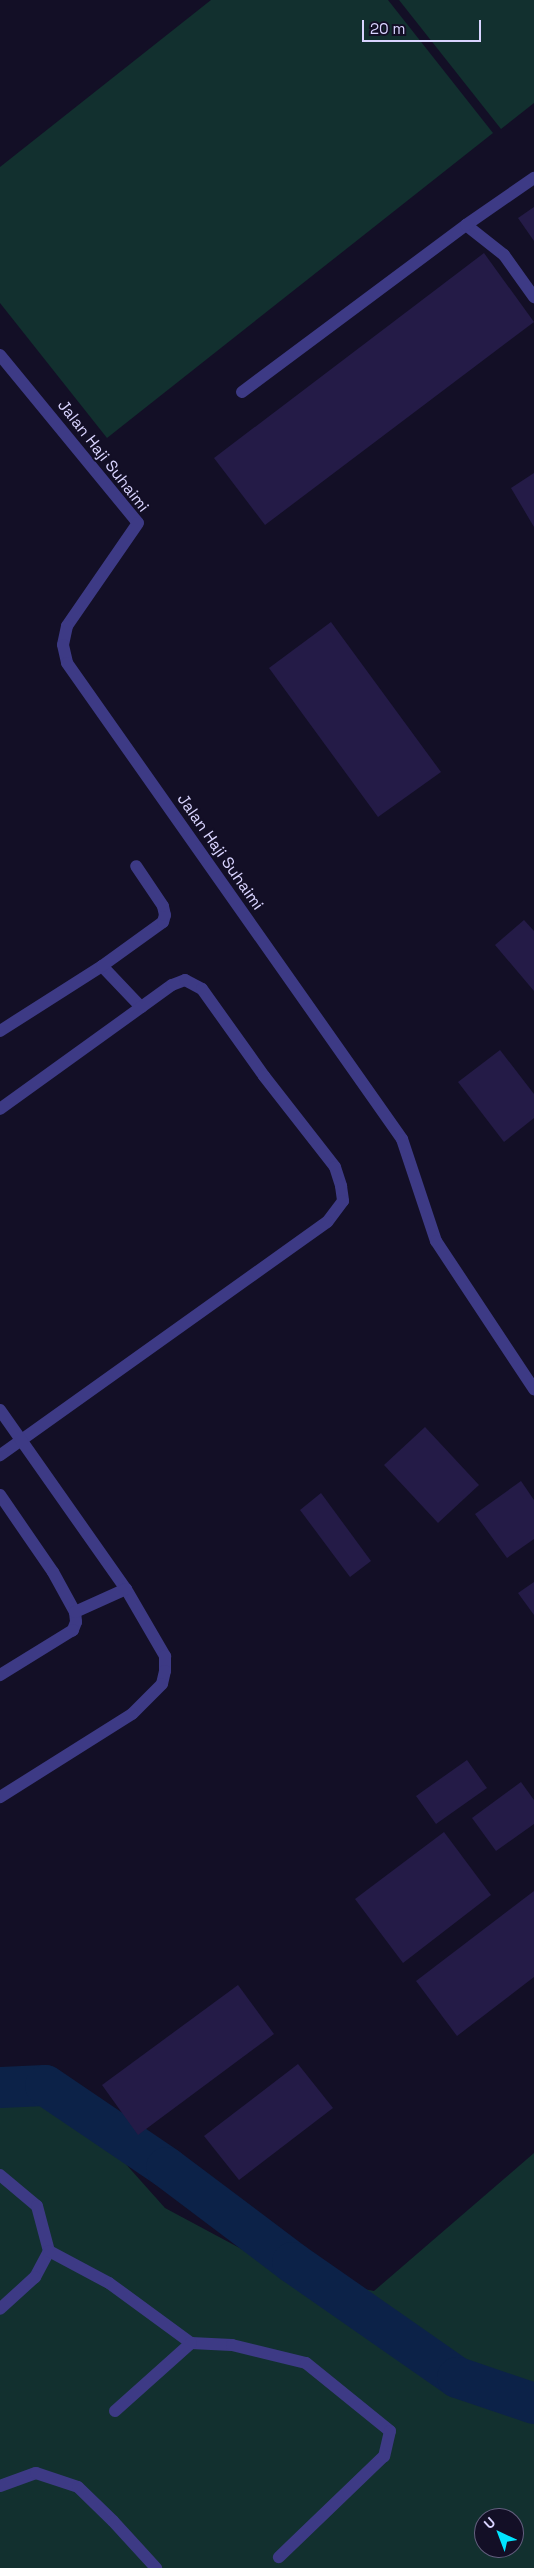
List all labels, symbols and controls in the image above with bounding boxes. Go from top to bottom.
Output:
scale bar [364,10,483,42]
text: 20 m [370,19,405,38]
street label: Jalan Haji Suhaimi [53,396,153,516]
street label: Jalan Haji Suhaimi [173,790,267,914]
north arrow [474,2508,524,2558]
text: U [480,2513,499,2533]

